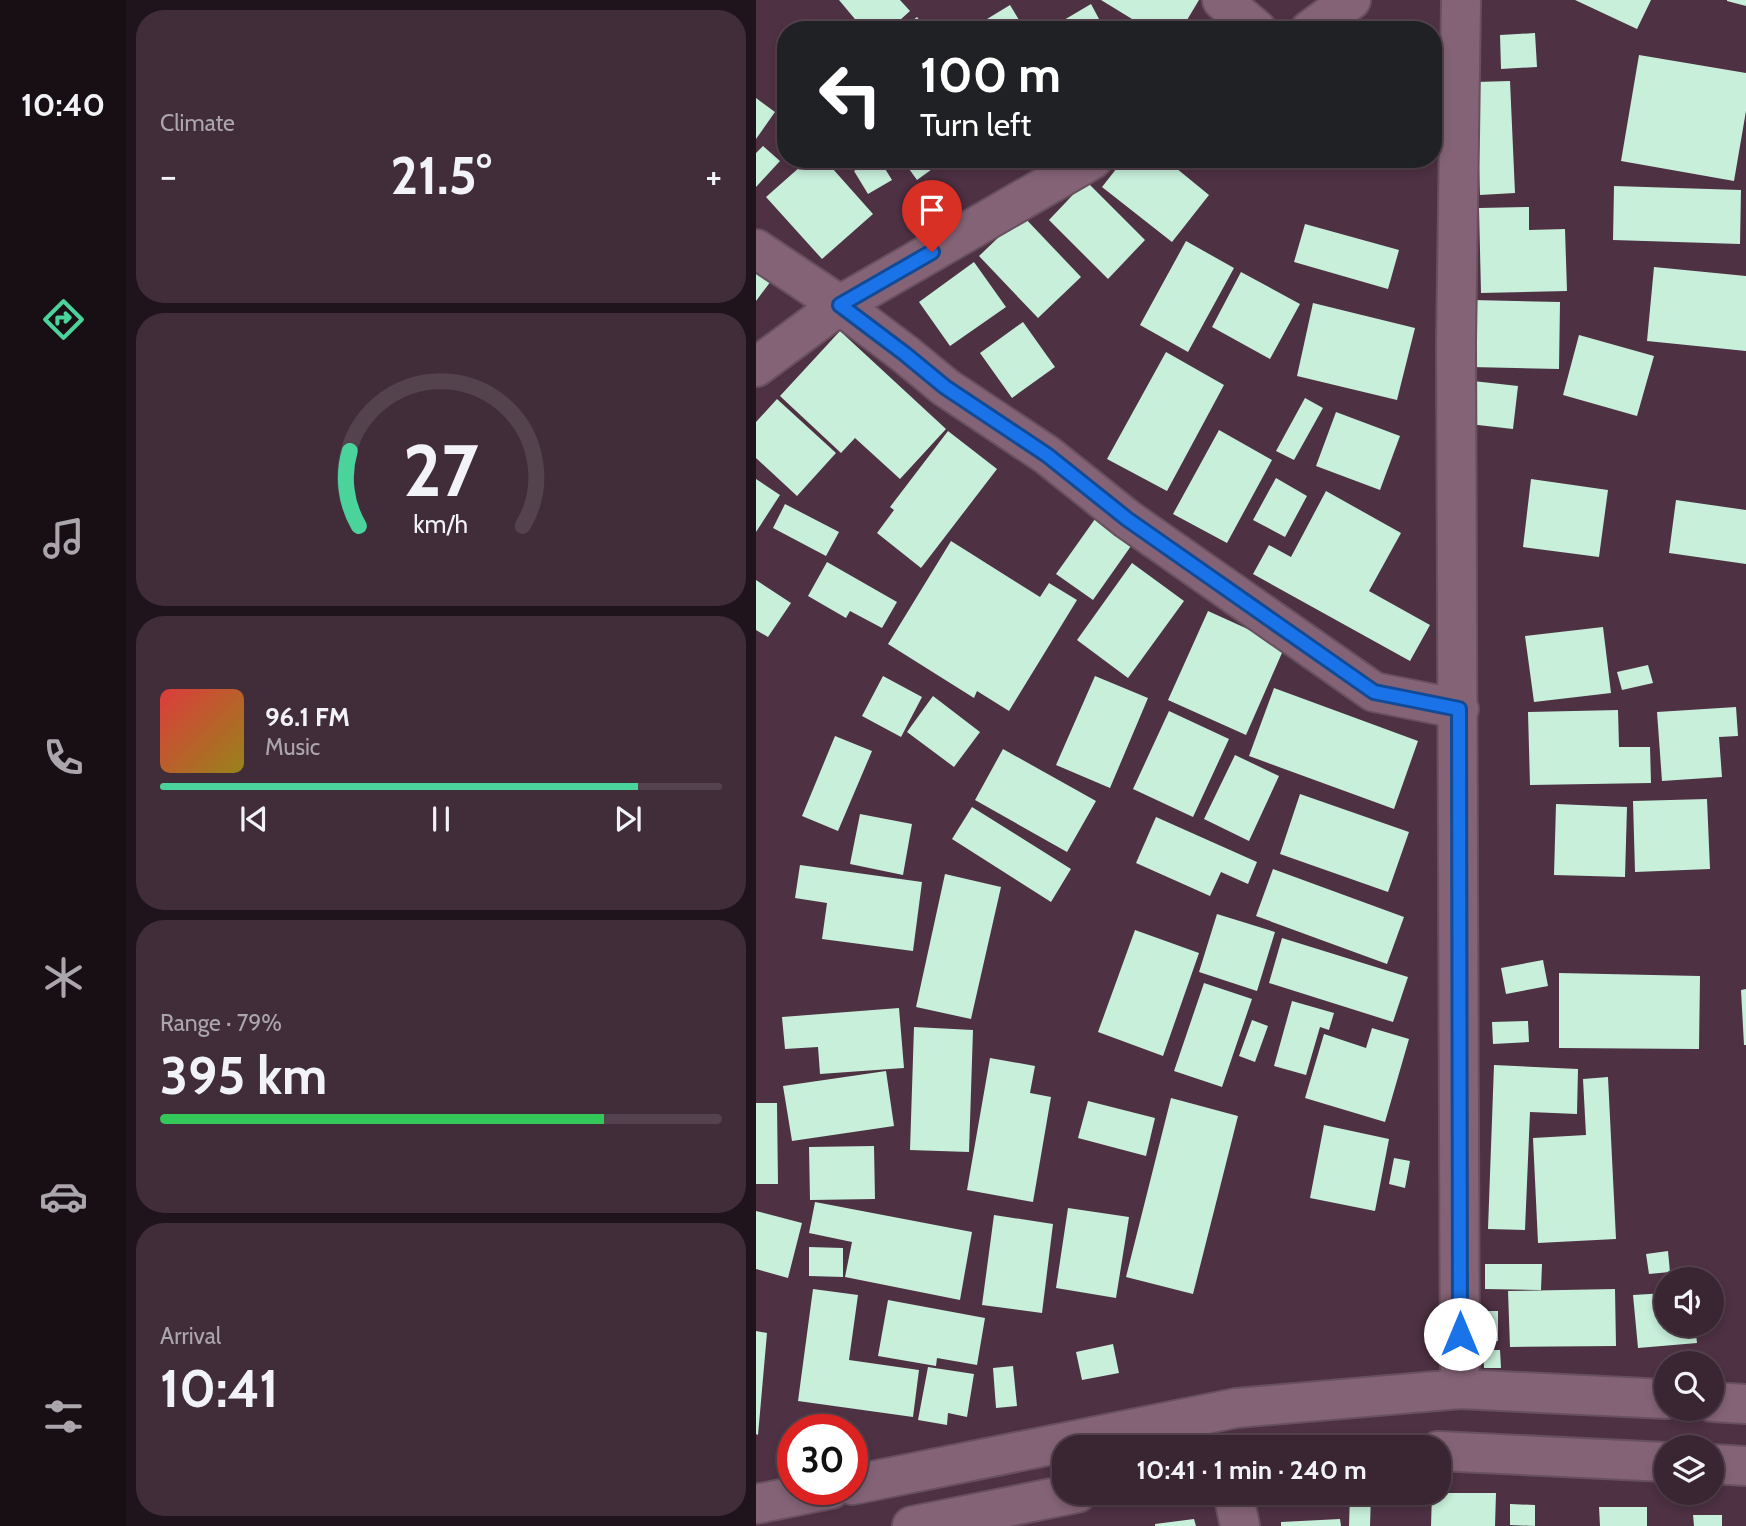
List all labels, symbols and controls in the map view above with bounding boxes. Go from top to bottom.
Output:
text: 100 m [920,45,1061,104]
icon: left [805,49,896,140]
text: 10:40 [21,85,105,124]
text: Turn left [920,105,1031,144]
text: Climate [160,109,235,137]
text: 21.5° [390,144,492,207]
text: − [160,152,177,199]
text: + [705,152,722,199]
pin [902,180,962,252]
icon: arrive [913,191,951,229]
icon: directions [39,295,88,344]
text: 27 [403,426,479,514]
text: km/h [414,509,468,539]
icon: music [39,514,88,563]
text: 96.1 FM [265,701,350,733]
icon: phone [39,733,88,782]
text: Music [265,733,320,761]
icon: previous [235,800,273,838]
icon: pause [422,800,460,838]
icon: next [609,800,647,838]
icon: climate [39,953,88,1002]
text: Range · 79% [160,1009,282,1037]
text: 395 km [160,1044,327,1107]
icon: car [39,1172,88,1221]
map controls [1654,1267,1724,1505]
button: sound [1654,1267,1724,1337]
position arrow [1423,1297,1497,1371]
text: Arrival [160,1322,221,1350]
button: search [1654,1351,1724,1421]
text: 10:41 [160,1357,279,1420]
icon: filters [39,1392,88,1441]
speed limit sign: 30 [777,1414,868,1505]
button: layers [1654,1435,1724,1505]
text: 10:41 · 1 min · 240 m [1136,1454,1367,1486]

